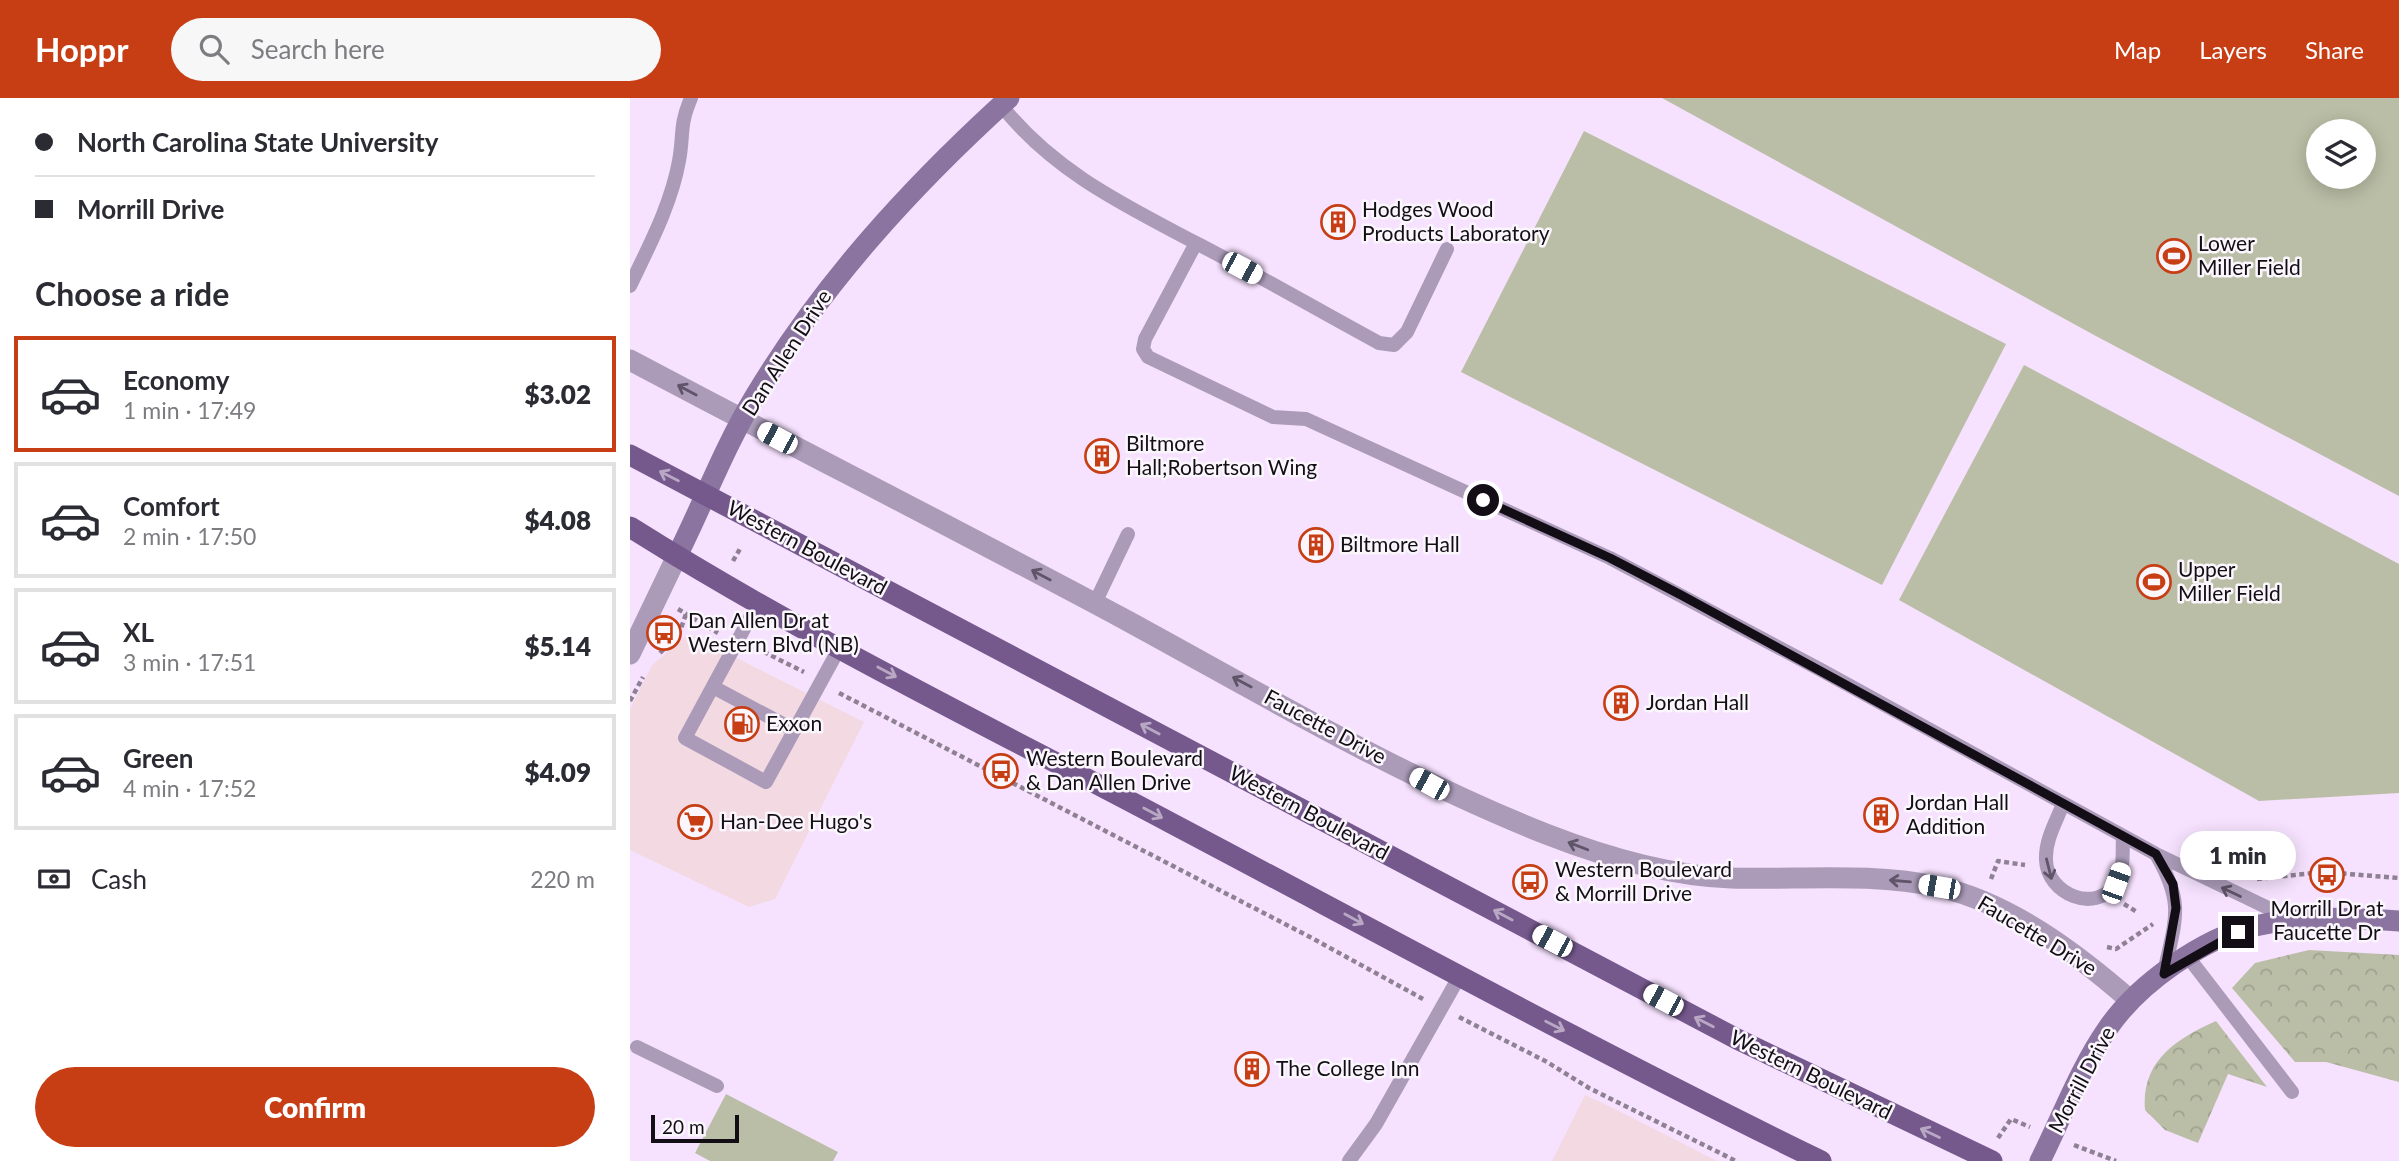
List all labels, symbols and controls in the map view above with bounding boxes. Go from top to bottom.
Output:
search box [171,18,661,81]
text: Hoppr [35,29,129,69]
icon: search [195,30,233,68]
text: Search here [251,33,385,65]
text: Map [2114,35,2161,64]
text: Layers [2199,35,2267,64]
text: Share [2305,35,2364,64]
map controls [2306,119,2376,189]
button: layers [2306,119,2376,189]
text: North Carolina State University [77,126,438,158]
text: Morrill Drive [77,193,224,225]
place label: Hodges Wood Products Laboratory [1362,196,1550,245]
building icon: Hodges Wood Products Laboratory [1319,203,1357,241]
place label: Lower Miller Field [2198,230,2301,279]
sports icon: Lower Miller Field [2155,237,2193,275]
car [1219,249,1266,287]
text: Choose a ride [35,274,229,313]
street label: Dan Allen Drive [736,285,836,420]
icon: car [39,363,102,426]
text: Economy [123,364,229,396]
text: $3.02 [524,378,591,410]
one-way arrow [677,382,697,396]
text: 1 min · 17:49 [123,396,256,424]
car [754,419,801,457]
place label: Biltmore Hall;Robertson Wing [1126,430,1317,479]
building icon: Biltmore Hall;Robertson Wing [1083,437,1121,475]
one-way arrow [659,468,679,482]
route start [1467,484,1499,516]
icon: car [39,489,102,552]
text: Comfort [123,490,220,522]
street label: Western Boulevard [724,494,892,599]
text: $4.08 [524,504,591,536]
text: 2 min · 17:50 [123,522,256,550]
building icon: Biltmore Hall [1297,526,1335,564]
place label: Biltmore Hall [1340,531,1460,556]
place label: Upper Miller Field [2178,556,2281,605]
sports icon: Upper Miller Field [2135,563,2173,601]
one-way arrow [1031,568,1052,582]
place label: Dan Allen Dr at Western Blvd (NB) [688,607,859,656]
bus stop icon: Dan Allen Dr at Western Blvd (NB) [645,614,683,652]
icon: car [39,615,102,678]
text: XL [123,616,154,648]
text: $5.14 [524,630,591,662]
text: 3 min · 17:51 [123,648,256,676]
one-way arrow [876,666,897,679]
one-way arrow [1232,675,1252,689]
street label: Faucette Drive [1261,683,1391,768]
building icon: Jordan Hall [1602,684,1640,722]
place label: Jordan Hall [1646,689,1749,714]
fuel station icon: Exxon [723,705,761,743]
place label: Exxon [766,710,822,735]
one-way arrow [1140,722,1161,735]
icon: car [39,741,102,804]
text: Green [123,742,193,774]
place label: Western Boulevard & Dan Allen Drive [1026,745,1203,794]
bus stop icon: Western Boulevard & Dan Allen Drive [982,752,1020,790]
text: $4.09 [524,756,591,788]
street label: Western Boulevard [1226,759,1394,864]
car [1406,765,1453,803]
text: 4 min · 17:52 [123,774,256,802]
place label: Jordan Hall Addition [1906,789,2009,838]
building icon: Jordan Hall Addition [1862,796,1900,834]
supermarket icon: Han-Dee Hugo's [676,803,714,841]
one-way arrow [1142,807,1163,820]
place label: Han-Dee Hugo's [720,808,872,833]
callout: 1 min [2180,830,2296,880]
one-way arrow [1568,839,1589,851]
text: 1 min [2209,841,2267,869]
place label: Western Boulevard & Morrill Drive [1555,856,1732,905]
bus stop icon: Morrill Dr at Faucette Dr [2308,856,2346,894]
one-way arrow [2043,857,2056,879]
icon: cash [35,860,73,898]
car [2099,860,2134,906]
text: Cash [91,863,147,895]
bus stop icon: Western Boulevard & Morrill Drive [1511,863,1549,901]
text: 220 m [530,865,595,893]
car [1917,873,1962,901]
one-way arrow [1889,874,1911,887]
one-way arrow [2221,885,2242,898]
street label: Faucette Drive [1974,889,2102,980]
place label: Morrill Dr at Faucette Dr [2271,895,2384,944]
one-way arrow [1493,908,1514,921]
one-way arrow [1343,913,1364,926]
route end [2222,916,2254,948]
car [1529,922,1576,960]
car [1640,981,1687,1019]
one-way arrow [1694,1014,1715,1028]
one-way arrow [1544,1019,1565,1033]
street label: Morrill Drive [2042,1022,2119,1137]
street label: Western Boulevard [1727,1024,1897,1124]
building icon: The College Inn [1233,1050,1271,1088]
place label: The College Inn [1276,1055,1420,1080]
button: Confirm [35,1067,595,1147]
scale bar [651,1112,738,1144]
text: 20 m [662,1115,705,1138]
one-way arrow [1920,1126,1941,1139]

